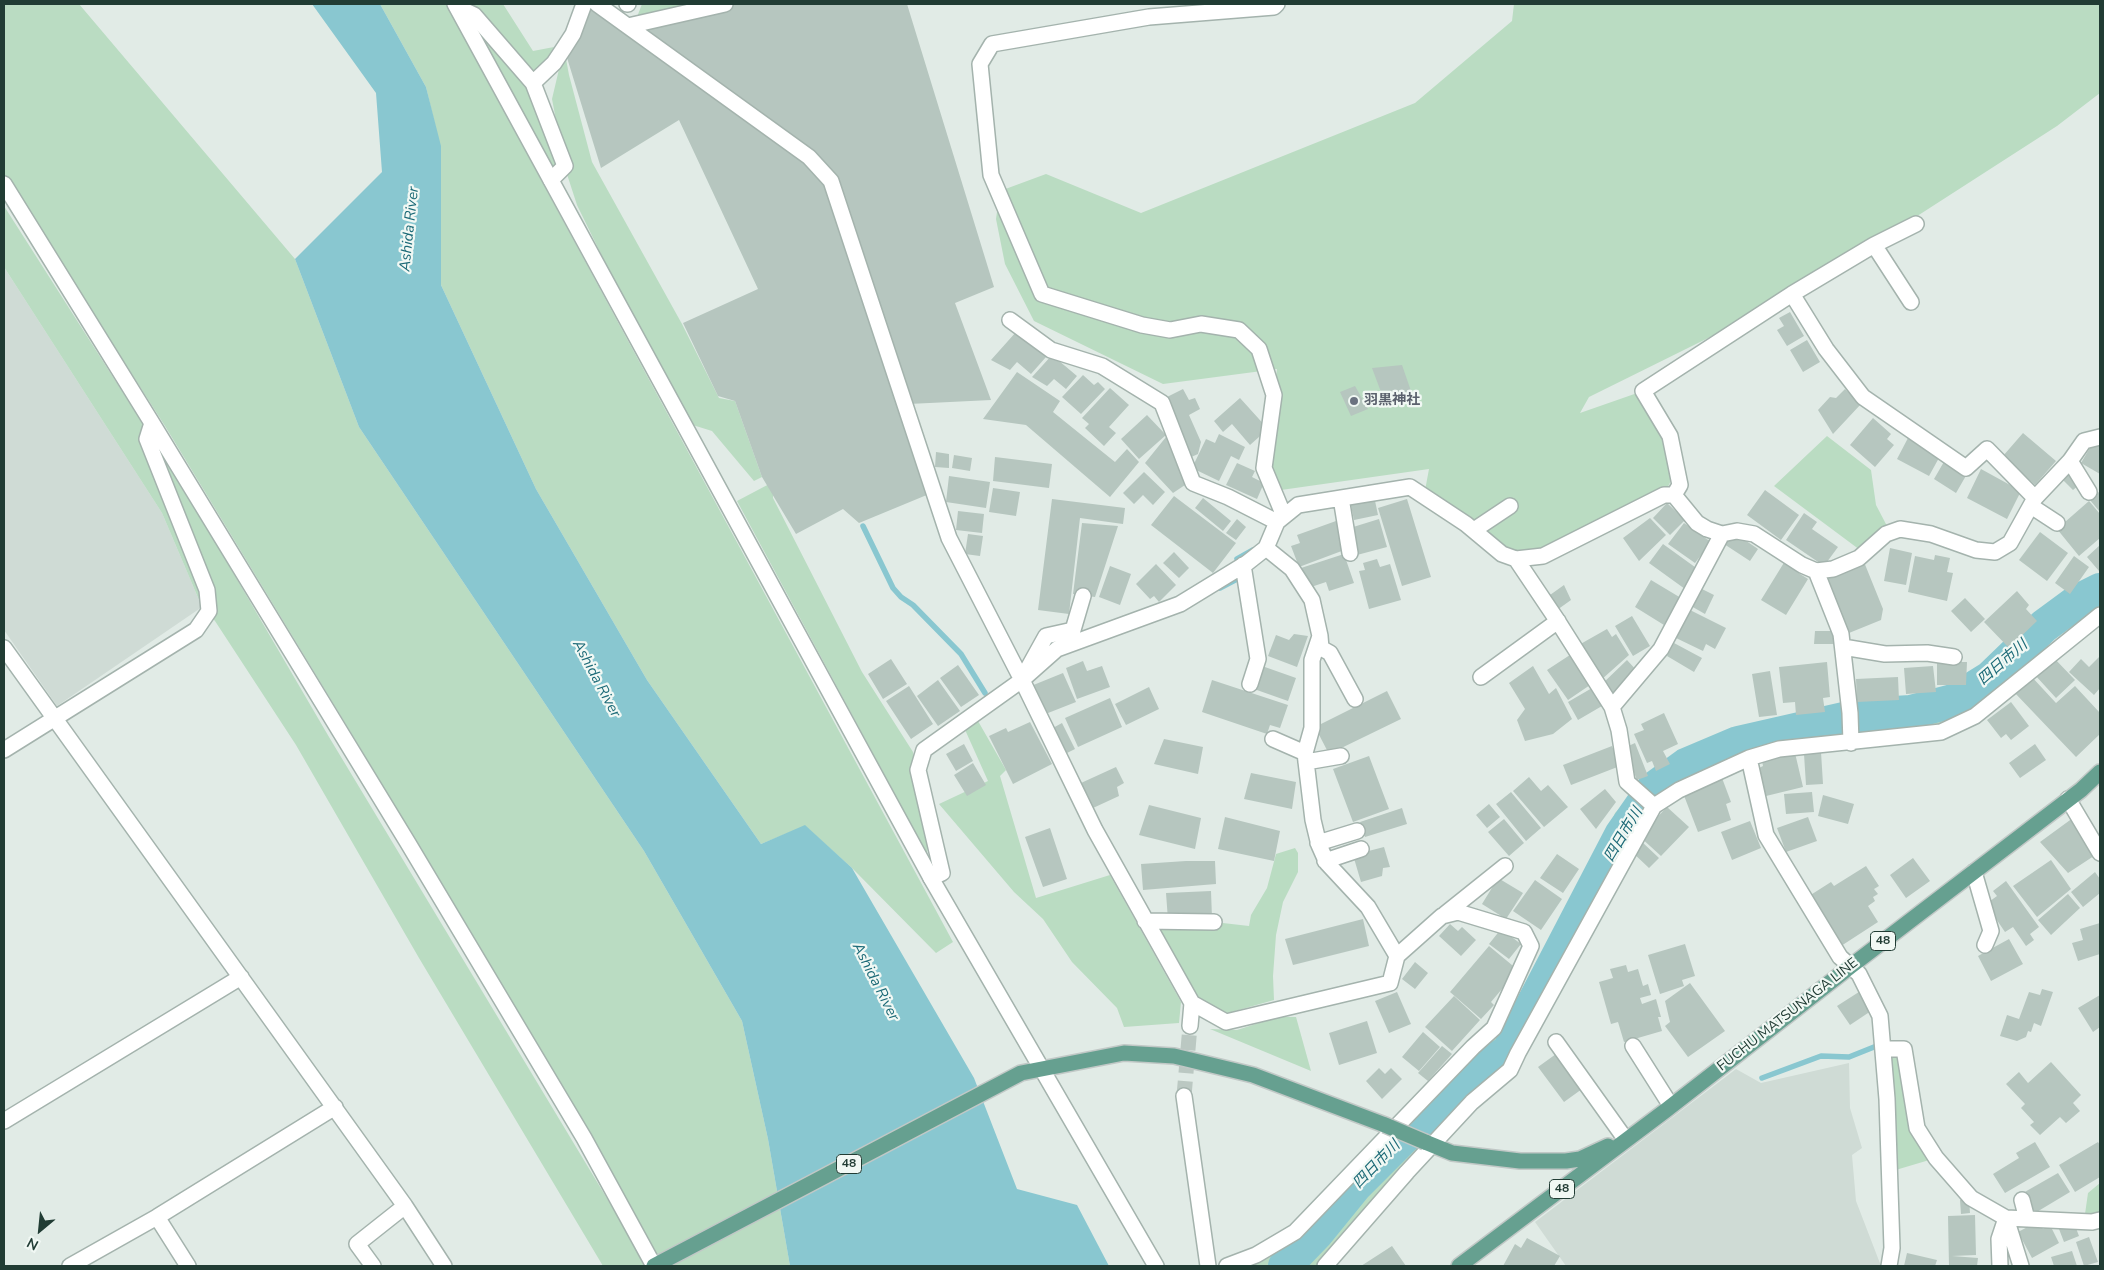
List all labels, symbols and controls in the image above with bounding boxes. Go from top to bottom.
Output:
water label: Ashida River [397,186,423,272]
place label: 羽黒神社 [1364,393,1420,409]
marker: 羽黒神社 [1348,395,1360,407]
water label: Ashida River [568,637,624,721]
water label: 四日市川 [1974,637,2032,689]
water label: 四日市川 [1601,805,1647,865]
road number: 48 [1870,931,1896,950]
water label: Ashida River [848,940,902,1024]
street label: FUCHU MATSUNAGA LINE [1714,955,1862,1075]
water label: 四日市川 [1350,1137,1404,1193]
road number: 48 [836,1154,862,1174]
road number: 48 [1550,1180,1574,1198]
north arrow [15,1205,65,1255]
text: N [24,1233,42,1255]

